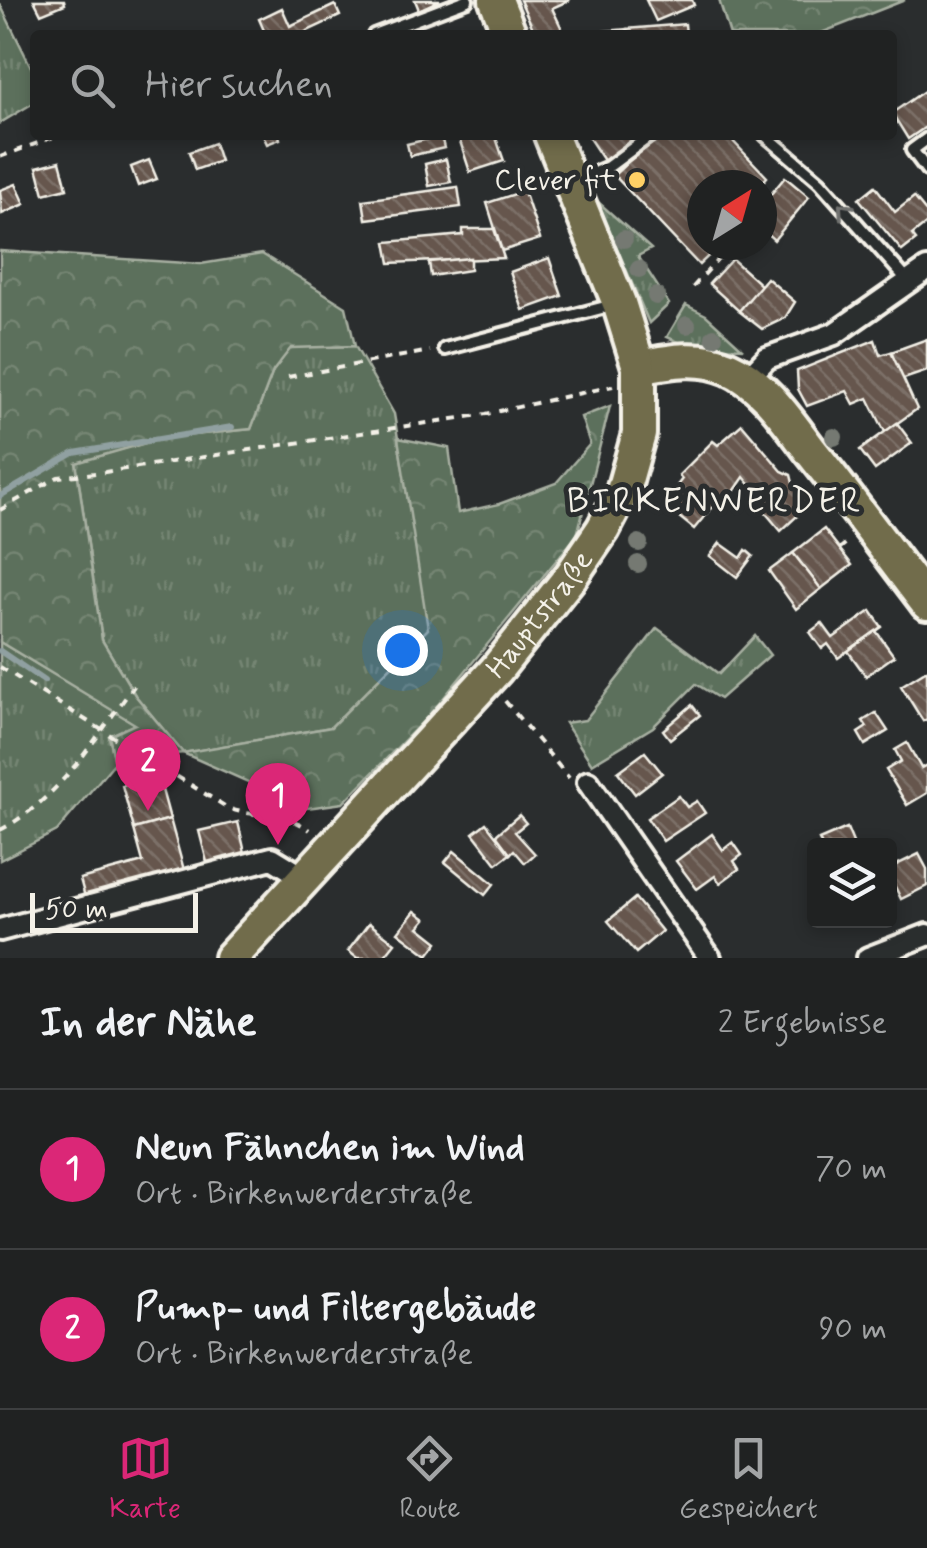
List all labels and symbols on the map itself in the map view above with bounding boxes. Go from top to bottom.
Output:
place label: Clever fit [494,161,617,200]
marker: Clever fit [626,169,648,191]
north arrow [687,170,777,260]
one-way arrow [838,202,856,221]
district label: BIRKENWERDER [567,479,863,525]
street label: Hauptstraße [477,543,602,687]
your location [377,625,428,676]
pin: 2 [116,728,180,811]
pin: 1 [246,762,310,845]
scale bar [30,888,198,933]

